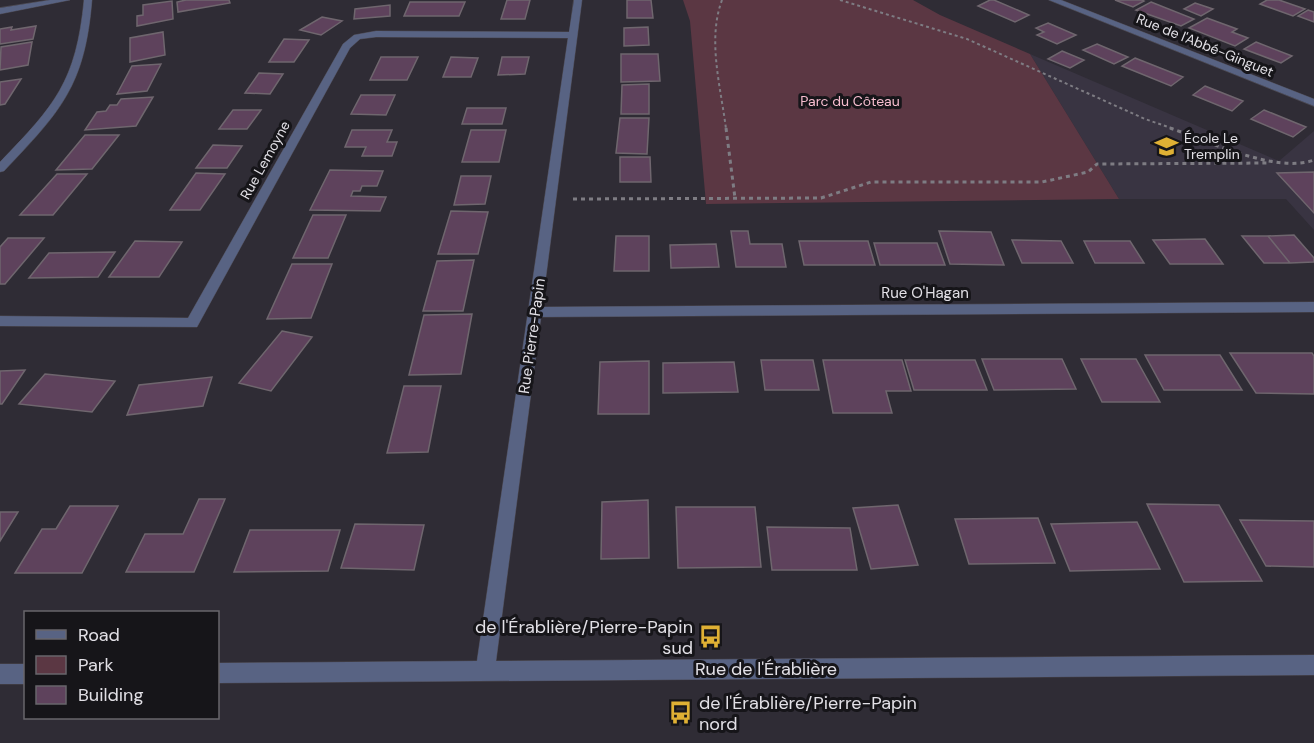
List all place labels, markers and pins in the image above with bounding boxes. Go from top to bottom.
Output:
place label: École Le Tremplin [1184,129,1240,163]
school or university icon: École Le Tremplin [1153,133,1179,159]
place label: de l'Érablière/Pierre-Papin sud [475,615,693,660]
bus stop icon: de l'Érablière/Pierre-Papin sud [698,624,724,650]
place label: de l'Érablière/Pierre-Papin nord [699,691,917,736]
bus stop icon: de l'Érablière/Pierre-Papin nord [668,700,694,726]

